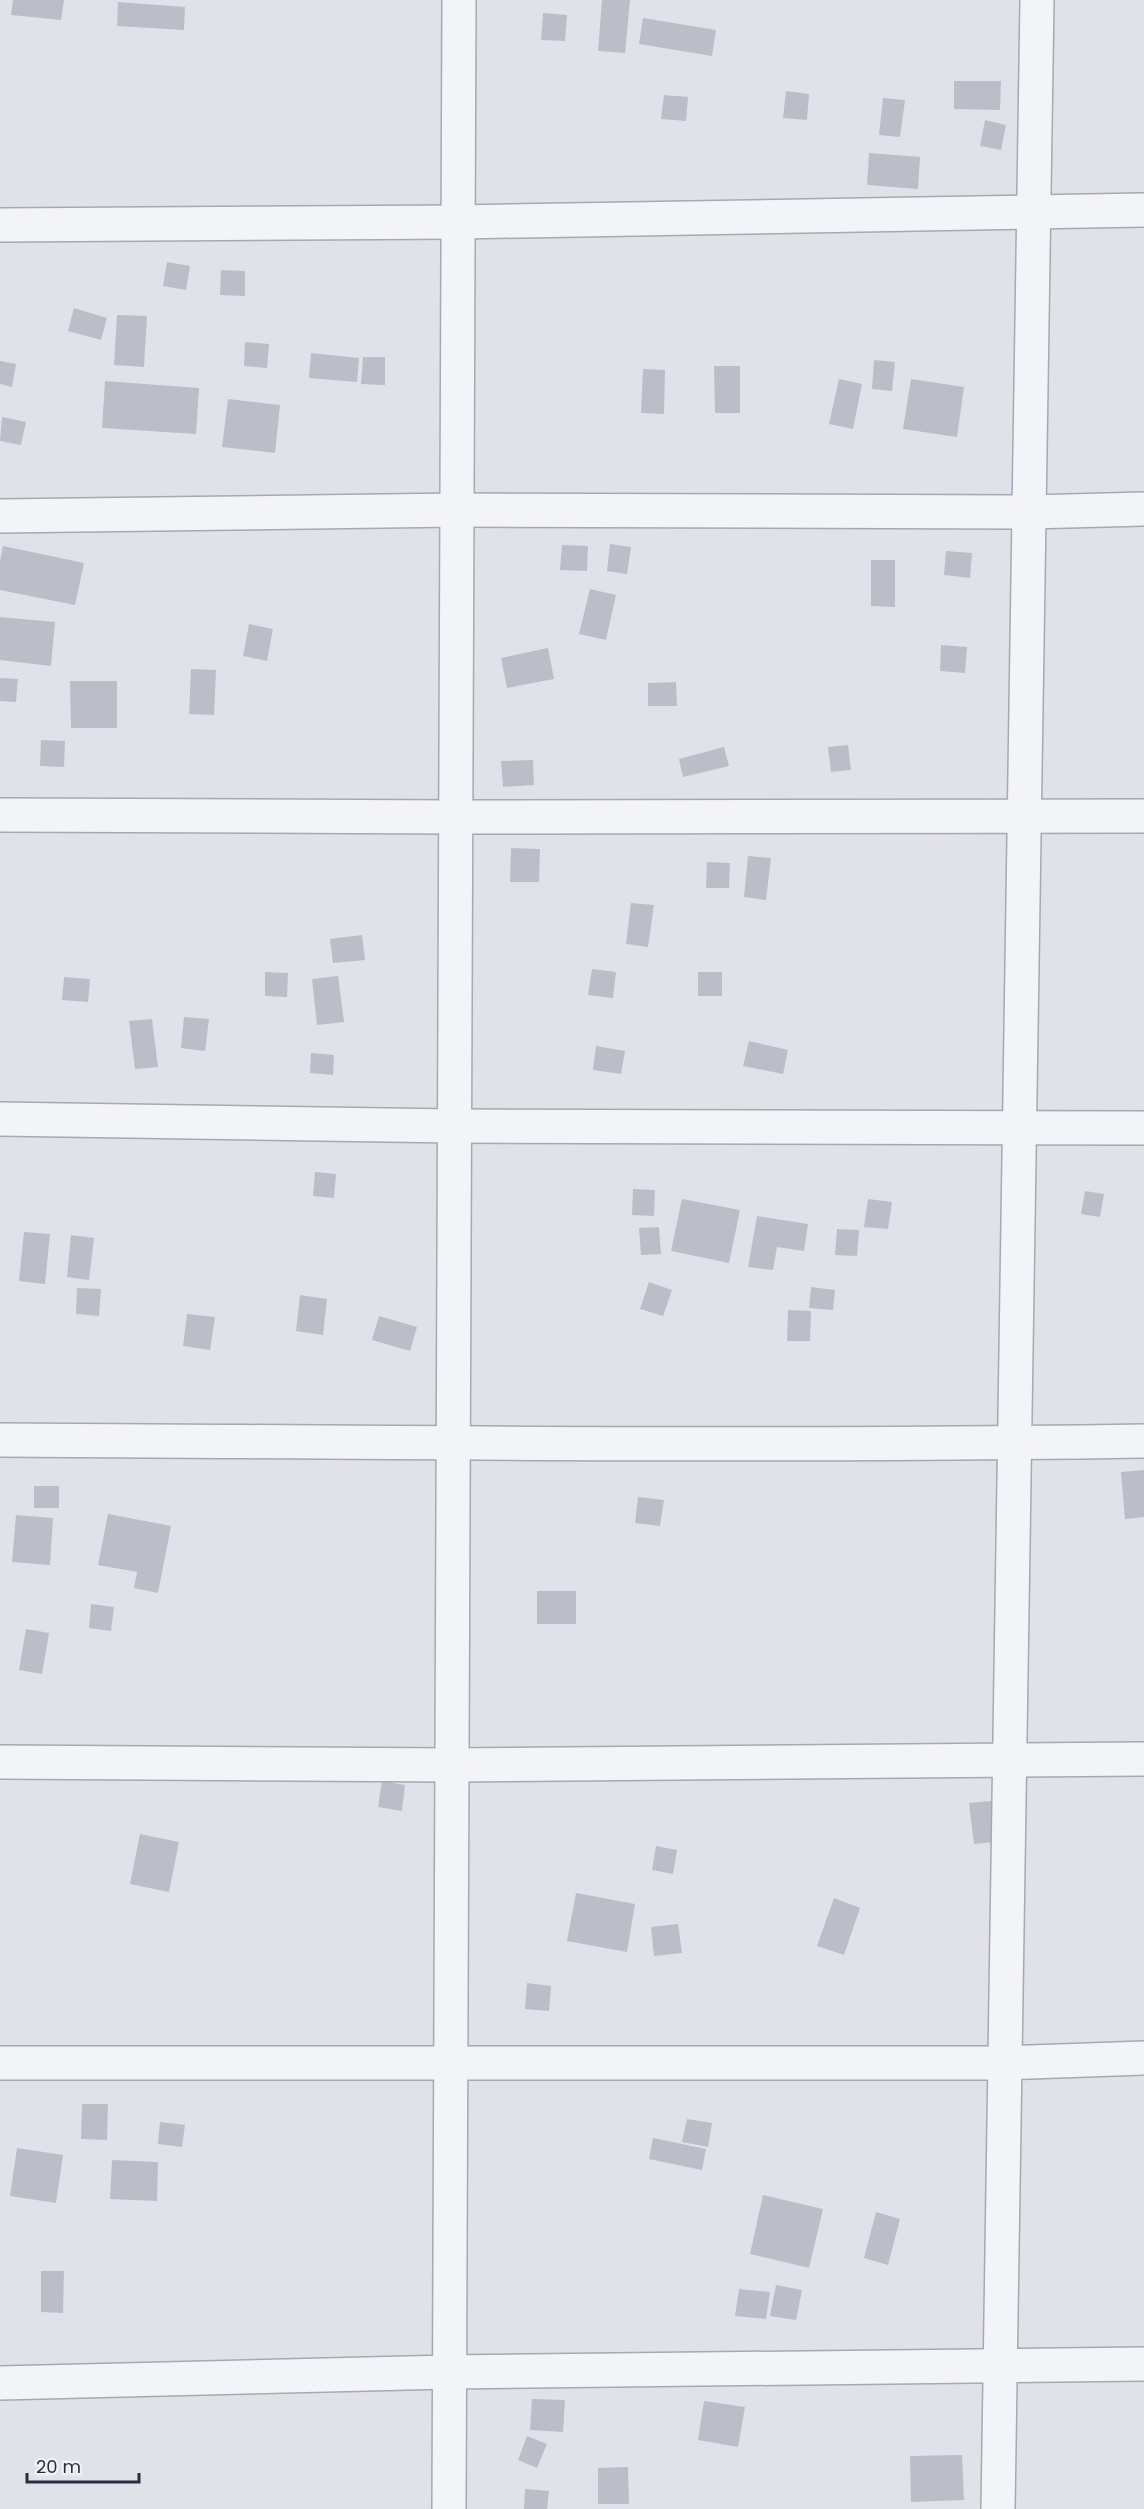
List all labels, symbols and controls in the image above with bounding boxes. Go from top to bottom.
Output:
scale bar [27,2446,140,2484]
text: 20 m [36,2454,81,2479]

